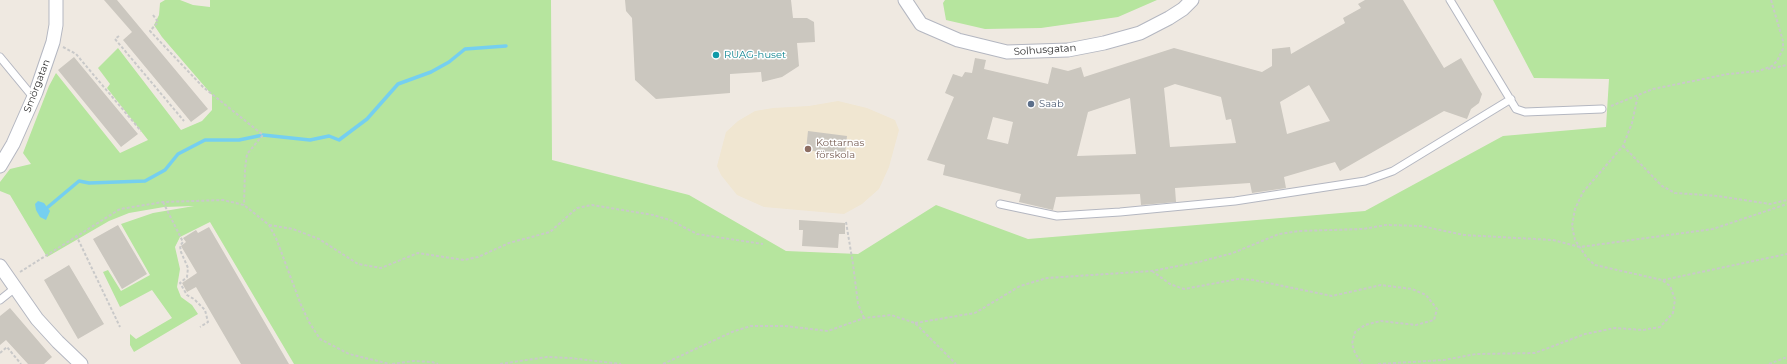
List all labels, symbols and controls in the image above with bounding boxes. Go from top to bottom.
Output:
street label: Solhusgatan [1013,42,1077,58]
place label: RUAG-huset [724,49,786,61]
marker: RUAG-huset [711,50,721,60]
street label: Smörgatan [21,58,53,114]
place label: Saab [1039,98,1064,110]
marker: Saab [1026,99,1036,109]
place label: Kottarnas förskola [816,137,864,160]
marker: Kottarnas förskola [803,144,813,154]

